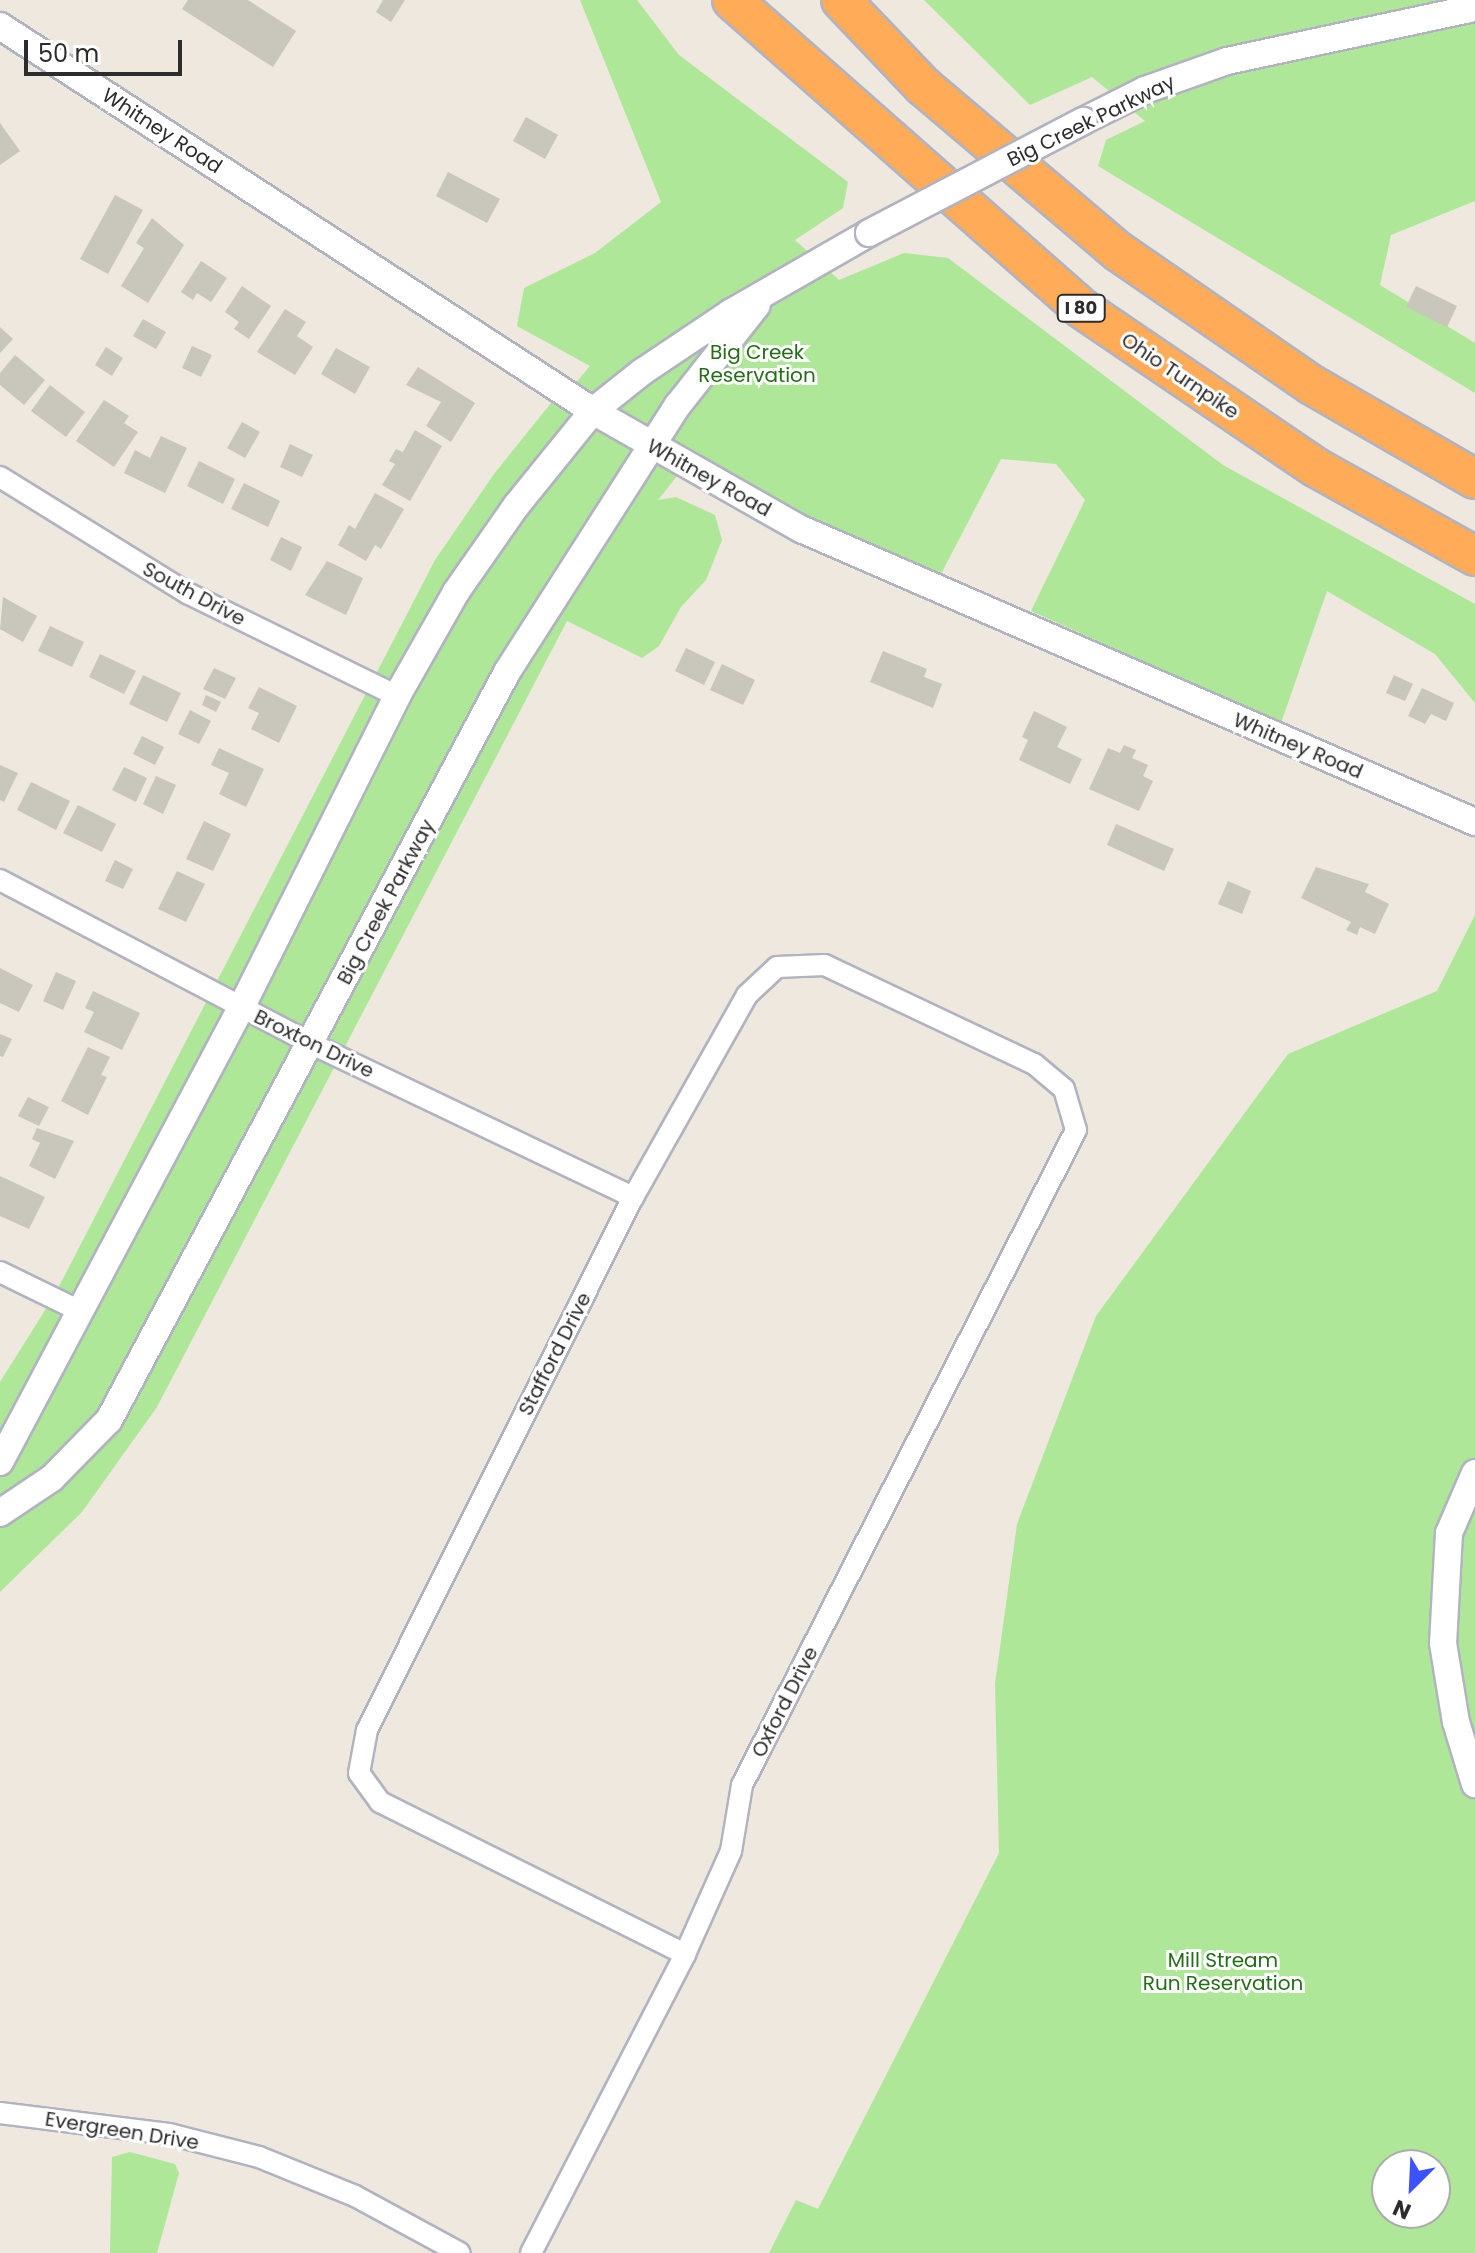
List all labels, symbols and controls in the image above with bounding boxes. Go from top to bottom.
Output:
scale bar [28,24,186,74]
text: 50 m [38,37,99,70]
street label: Big Creek Parkway [1003,70,1179,172]
street label: Whitney Road [97,83,227,179]
road number: I 80 [1055,294,1107,322]
street label: Ohio Turnpike [1117,328,1243,424]
park label: Big Creek Reservation [698,341,816,388]
street label: Whitney Road [643,434,775,522]
street label: South Drive [139,557,249,631]
street label: Whitney Road [1230,708,1366,784]
street label: Big Creek Parkway [332,815,440,989]
street label: Broxton Drive [250,1005,378,1083]
street label: Stafford Drive [514,1288,596,1420]
street label: Oxford Drive [747,1643,823,1761]
park label: Mill Stream Run Reservation [1143,1949,1303,1996]
street label: Evergreen Drive [43,2107,201,2155]
north arrow [1371,2149,1451,2229]
text: N [1388,2192,1416,2227]

